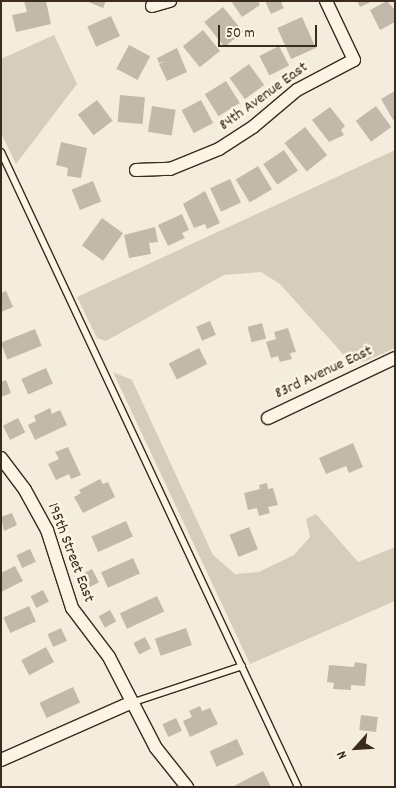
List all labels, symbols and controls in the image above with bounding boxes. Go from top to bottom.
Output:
scale bar [221,15,320,47]
text: 50 m [226,23,255,45]
street label: 84th Avenue East [216,58,312,136]
street label: 83rd Avenue East [272,342,376,404]
street label: 195th Street East [42,501,98,605]
north arrow [331,723,381,773]
text: N [332,747,353,762]

